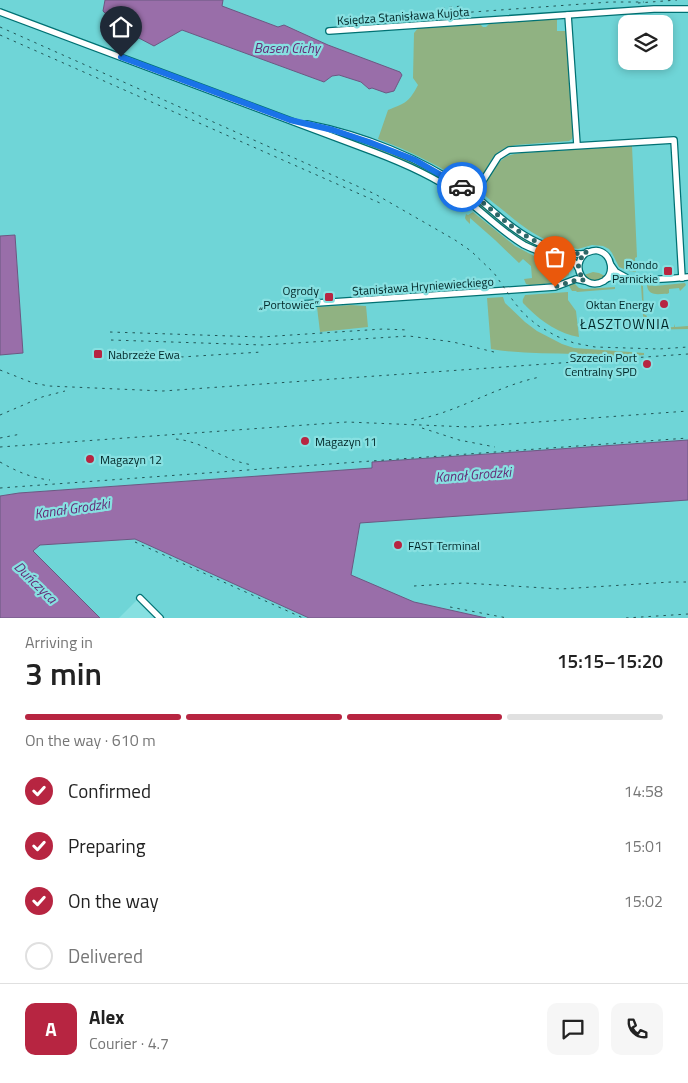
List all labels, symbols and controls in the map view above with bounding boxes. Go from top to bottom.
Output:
street label: Księdza Stanisława Kujota [336,2,470,30]
pin [100,6,142,57]
icon: home [107,13,135,41]
map controls [618,15,673,70]
button: layers [618,15,673,70]
water label: Basen Cichy [254,37,322,58]
courier [437,162,487,212]
icon: car [448,173,476,201]
pin [534,236,576,287]
icon: bag [541,243,569,271]
place label: Rondo Parnickie [612,255,658,288]
marker: Rondo Parnickie [662,265,674,277]
street label: Stanisława Hryniewieckiego [352,272,494,300]
place label: Ogrody „Portowiec” [259,281,319,314]
marker: Ogrody „Portowiec” [323,291,335,303]
place label: Oktan Energy [586,295,654,314]
marker: Oktan Energy [658,298,670,310]
district label: ŁASZTOWNIA [579,313,670,334]
place label: Nabrzeże Ewa [108,345,180,364]
marker: Nabrzeże Ewa [92,348,104,360]
place label: Szczecin Port Centralny SPD [565,348,638,381]
marker: Szczecin Port Centralny SPD [641,358,653,370]
place label: Magazyn 11 [315,432,377,451]
marker: Magazyn 11 [299,435,311,447]
place label: Magazyn 12 [100,450,162,469]
marker: Magazyn 12 [84,453,96,465]
water label: Kanał Grodzki [434,461,514,487]
water label: Kanał Grodzki [33,492,113,524]
place label: FAST Terminal [408,536,480,555]
marker: FAST Terminal [392,539,404,551]
water label: Duńczyca [10,556,63,609]
text: Arriving in [25,630,93,654]
text: 15:15–15:20 [557,646,663,675]
text: 3 min [25,649,102,697]
text: On the way · 610 m [25,728,156,752]
text: Confirmed [68,776,151,805]
icon: check [25,777,53,805]
text: 14:58 [624,779,663,803]
text: Preparing [68,831,145,860]
icon: check [25,832,53,860]
text: 15:01 [624,834,663,858]
text: On the way [68,886,159,915]
icon: check [25,887,53,915]
text: 15:02 [624,889,663,913]
text: Delivered [68,941,143,970]
text: Alex [89,1002,124,1031]
button: chat [547,1003,599,1055]
button: phone [611,1003,663,1055]
text: A [45,1014,57,1043]
text: Courier · 4.7 [89,1031,169,1055]

